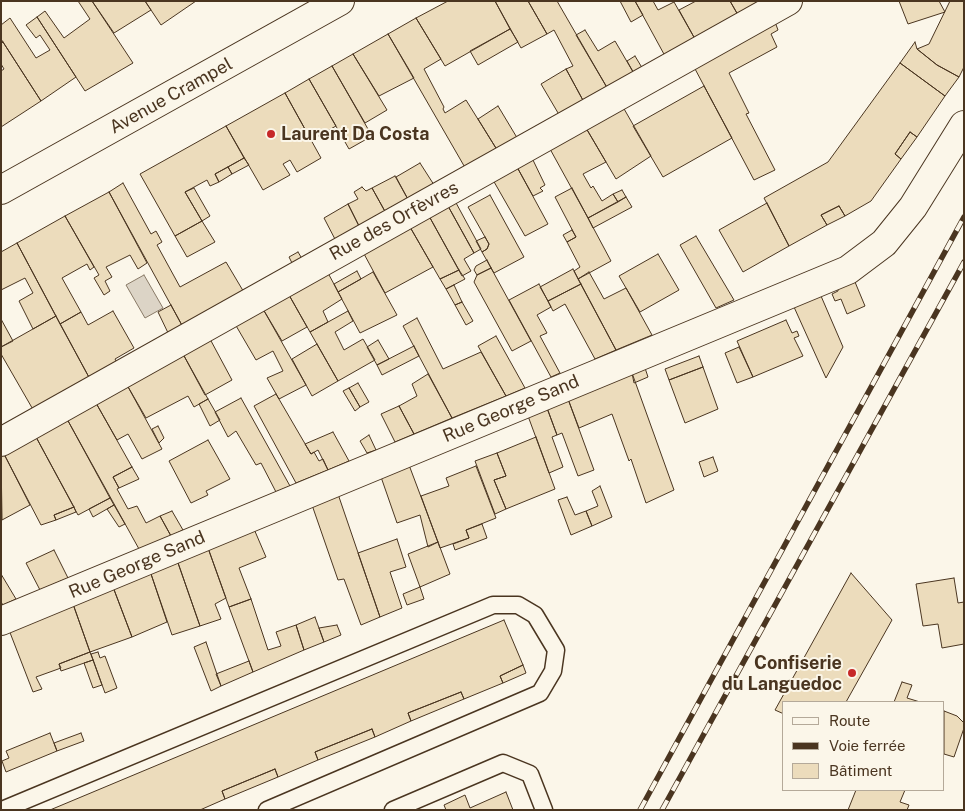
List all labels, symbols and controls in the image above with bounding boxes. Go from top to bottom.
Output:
street label: Avenue Crampel [106,53,236,139]
place label: Laurent Da Costa [281,123,429,145]
marker: Laurent Da Costa [265,128,277,140]
street label: Rue des Orfèvres [326,177,462,265]
street label: Rue George Sand [440,371,582,447]
street label: Rue George Sand [66,527,208,603]
place label: Confiserie du Languedoc [722,652,842,694]
marker: Confiserie du Languedoc [846,667,858,679]
legend [782,701,945,791]
text: Route [829,712,870,729]
text: Voie ferrée [829,737,906,754]
text: Bâtiment [829,762,892,779]

